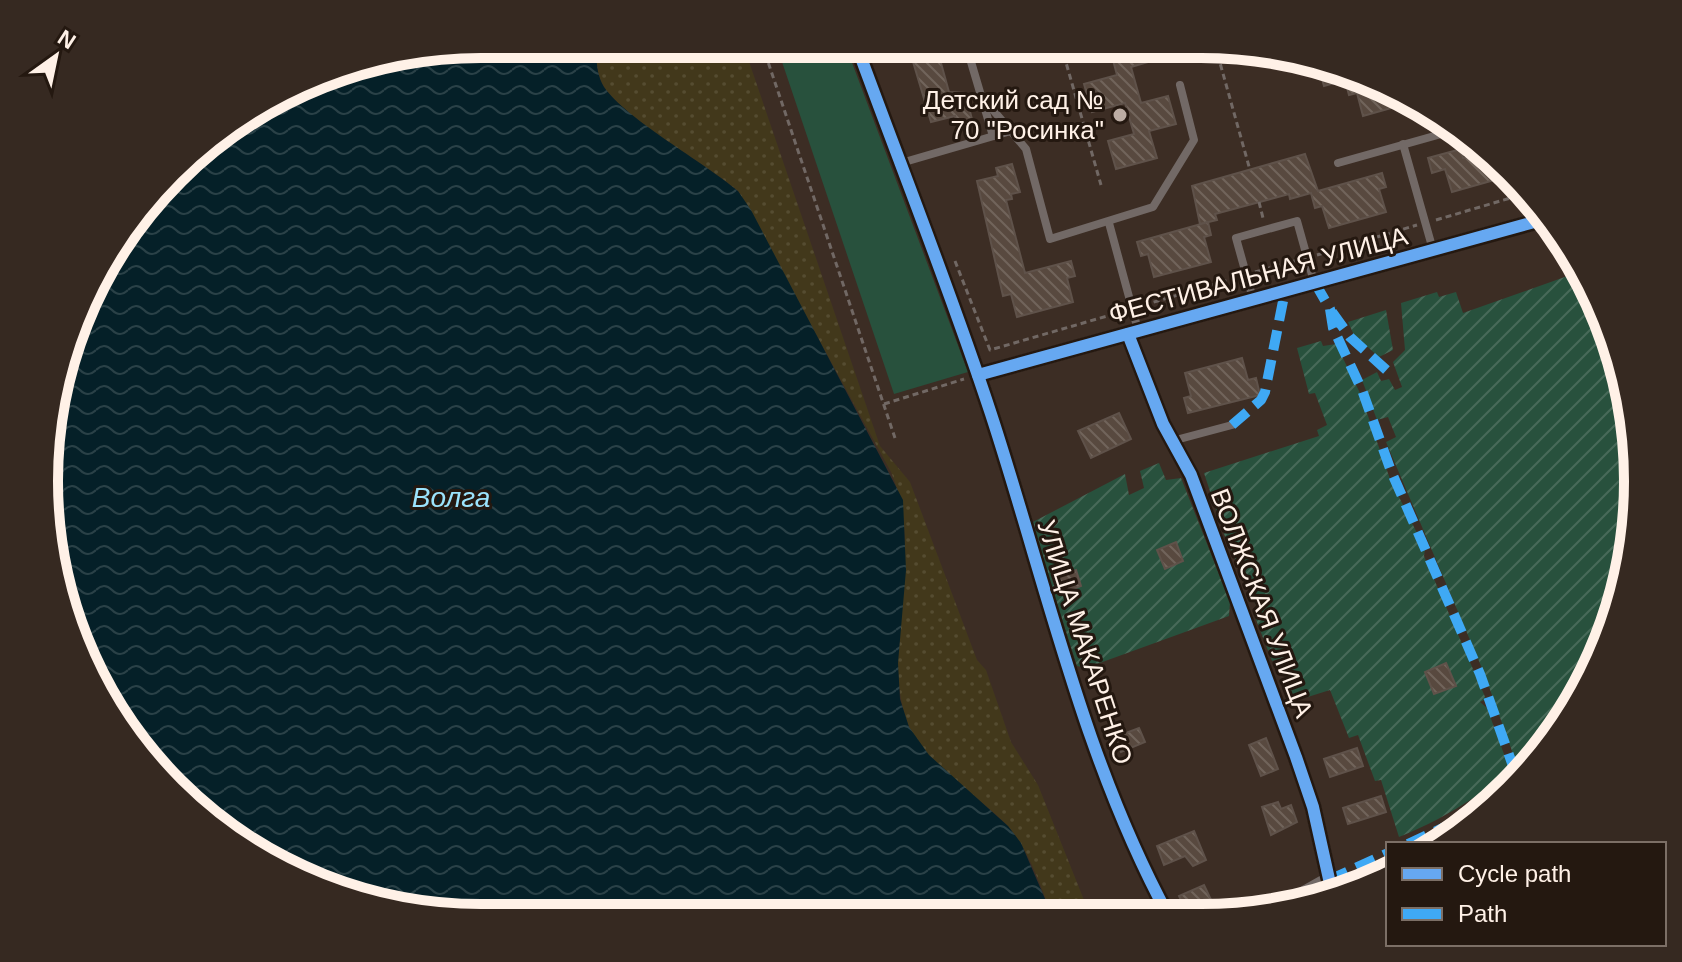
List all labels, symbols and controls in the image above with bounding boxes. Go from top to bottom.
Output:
north arrow [16,16,96,96]
text: N [53,25,80,54]
place label: Детский сад № 70 "Росинка" [923,85,1104,145]
marker: Детский сад № 70 "Росинка" [1111,106,1129,124]
street label: ФЕСТИВАЛЬНАЯ УЛИЦА [1105,220,1411,329]
water label: Волга [412,482,490,513]
street label: ВОЛЖСКАЯ УЛИЦА [1205,484,1320,722]
street label: УЛИЦА МАКАРЕНКО [1031,516,1139,768]
legend [1386,842,1666,946]
text: Cycle path [1458,860,1571,887]
text: Path [1458,900,1507,927]

